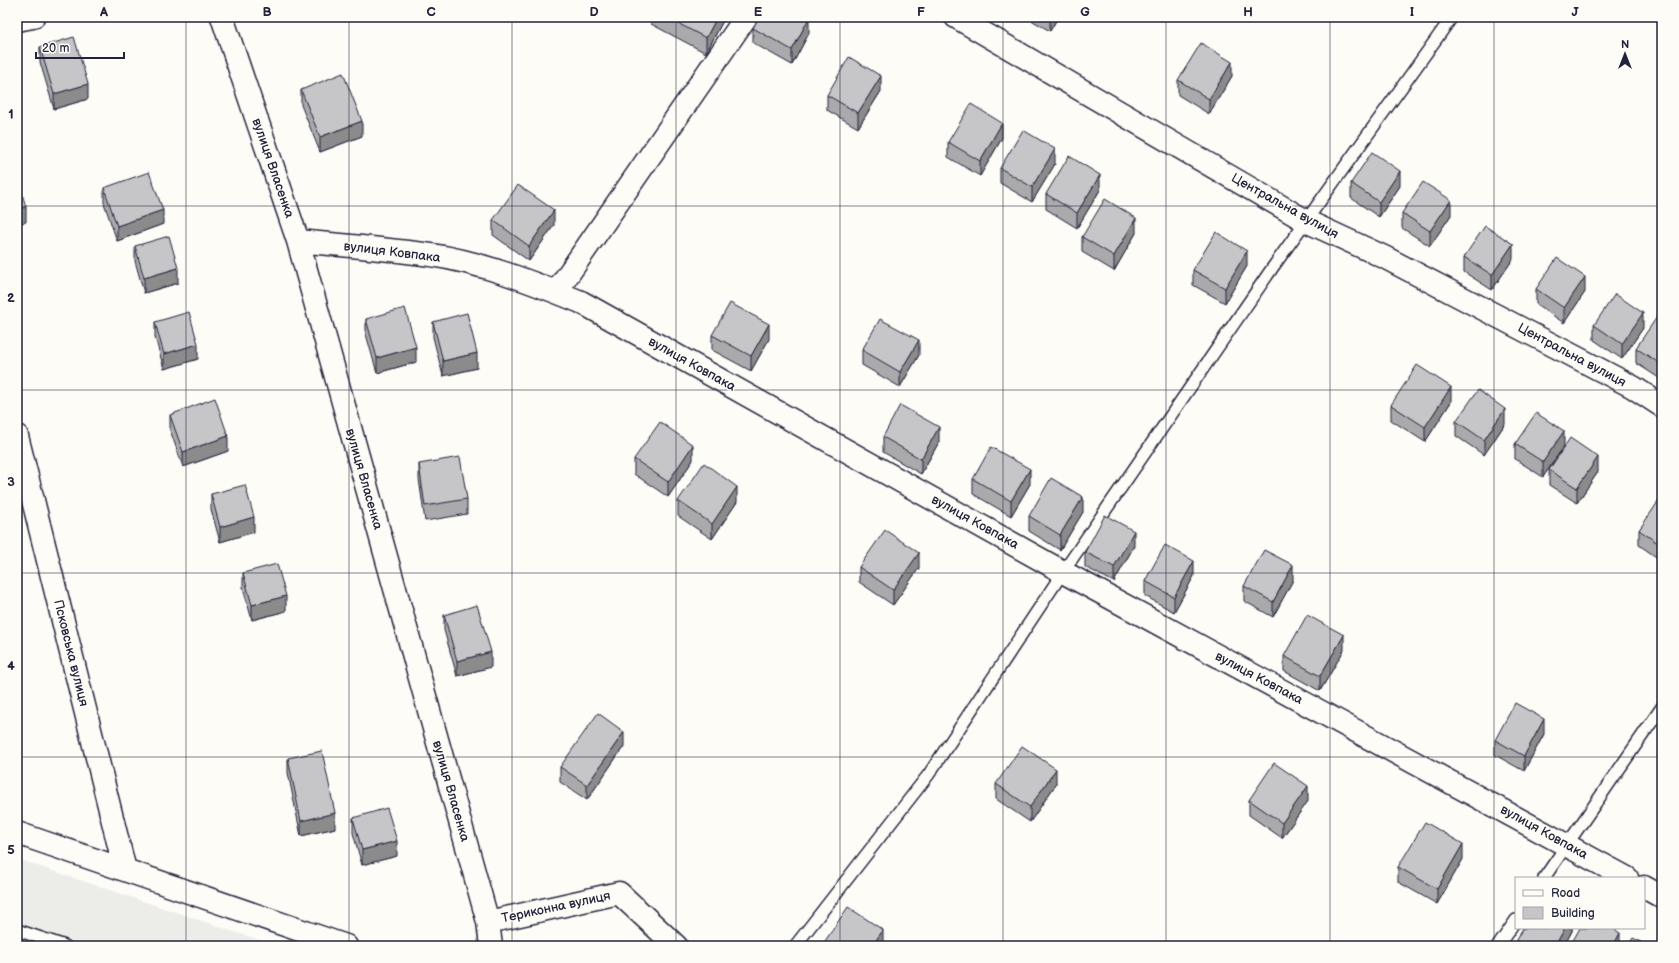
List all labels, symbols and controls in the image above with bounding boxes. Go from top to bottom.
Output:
text: A [99,4,108,20]
text: B [262,4,272,20]
text: C [426,4,436,20]
text: D [589,4,599,20]
text: E [754,4,763,20]
text: F [917,4,925,20]
text: G [1080,4,1090,20]
text: H [1243,4,1253,20]
text: I [1410,4,1414,20]
text: J [1571,4,1579,20]
scale bar [36,34,124,60]
north arrow [1605,34,1645,74]
text: N [1621,38,1629,51]
text: 20 m [42,41,69,56]
text: 1 [8,106,14,122]
street label: вулиця Власенка [248,116,298,220]
street label: Центральна вулиця [1229,170,1341,242]
street label: вулиця Ковпака [343,238,442,266]
text: 2 [7,290,15,306]
street label: Центральна вулиця [1515,320,1629,390]
street label: вулиця Ковпака [646,333,739,395]
street label: вулиця Власенка [342,427,386,532]
text: 3 [7,474,15,490]
street label: вулиця Ковпака [929,491,1022,553]
street label: Псковська вулиця [50,598,92,708]
street label: вулиця Ковпака [1212,648,1306,708]
text: 4 [7,658,15,674]
street label: вулиця Власенка [429,739,473,844]
street label: вулиця Ковпака [1498,801,1591,863]
text: 5 [7,842,15,858]
legend [1515,877,1645,929]
text: Road [1551,886,1580,901]
street label: Териконна вулиця [500,888,612,926]
text: Building [1551,906,1595,921]

